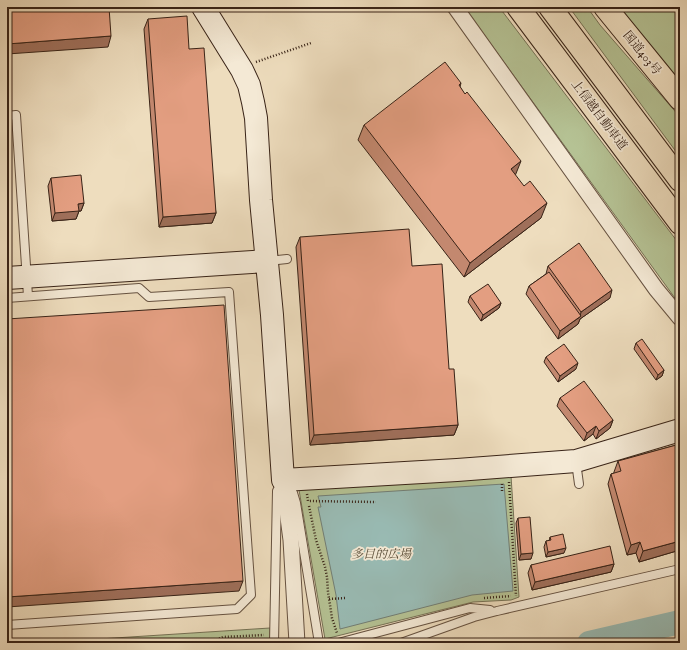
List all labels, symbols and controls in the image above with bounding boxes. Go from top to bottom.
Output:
street label: 国道403号 [620,28,664,78]
street label: 上信越自動車道 [568,77,630,153]
park label: 多目的広場 [351,547,412,562]

